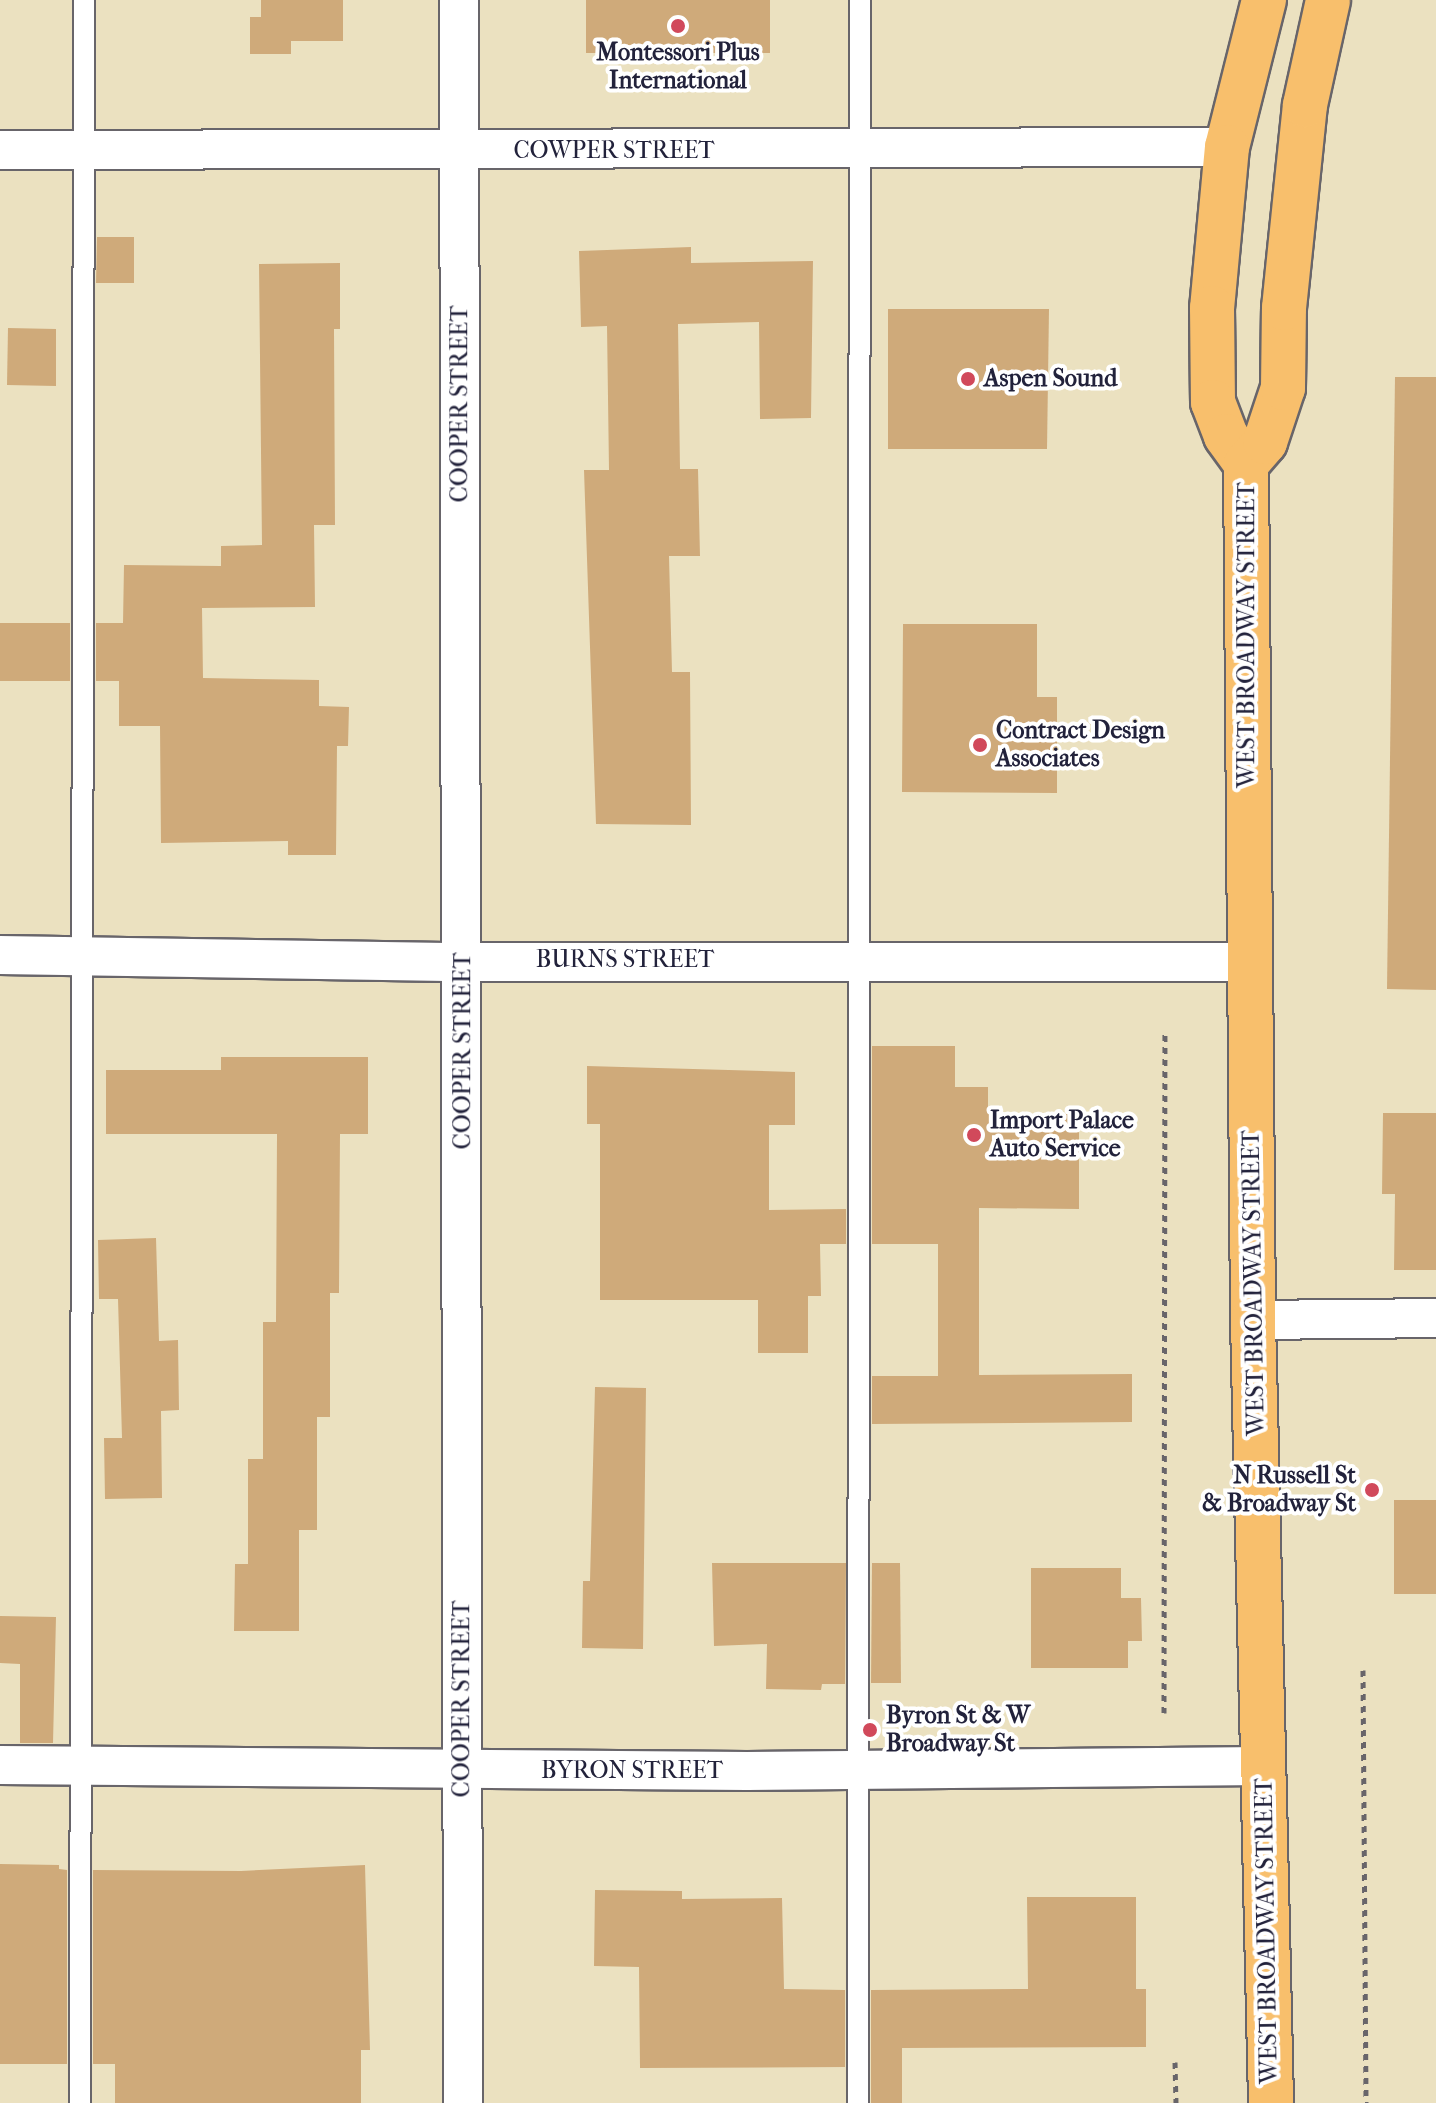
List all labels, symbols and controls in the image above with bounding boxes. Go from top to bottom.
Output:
marker: Montessori Plus International [669,17,687,35]
place label: Montessori Plus International [596,39,760,95]
street label: COWPER STREET [513,137,715,165]
street label: COOPER STREET [446,306,474,502]
place label: Aspen Sound [984,365,1117,393]
marker: Aspen Sound [959,370,977,388]
street label: WEST BROADWAY STREET [1233,482,1261,788]
place label: Contract Design Associates [996,717,1165,773]
marker: Contract Design Associates [971,736,989,754]
street label: BURNS STREET [536,946,714,974]
street label: COOPER STREET [449,953,477,1149]
place label: Import Palace Auto Service [990,1107,1134,1163]
marker: Import Palace Auto Service [965,1126,983,1144]
street label: WEST BROADWAY STREET [1237,1130,1271,1436]
place label: N Russell St & Broadway St [1202,1462,1356,1518]
marker: N Russell St & Broadway St [1363,1481,1381,1499]
street label: COOPER STREET [448,1601,476,1797]
place label: Byron St & W Broadway St [886,1702,1030,1758]
marker: Byron St & W Broadway St [861,1721,879,1739]
street label: BYRON STREET [541,1757,723,1785]
street label: WEST BROADWAY STREET [1250,1778,1284,2084]

